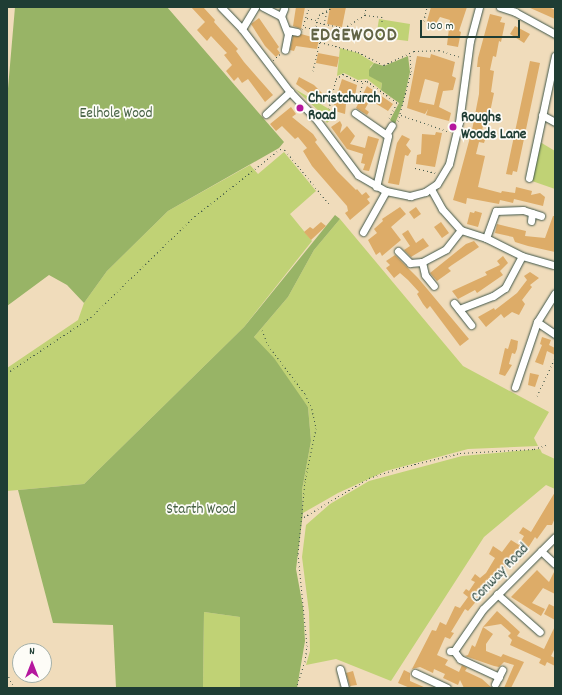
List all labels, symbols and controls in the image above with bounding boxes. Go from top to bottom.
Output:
scale bar [422,12,522,38]
text: 100 m [427,18,454,35]
district label: EDGEWOOD [310,26,398,48]
place label: Christchurch Road [308,90,380,125]
marker: Christchurch Road [295,103,305,113]
park label: Eelhole Wood [79,106,153,124]
place label: Roughs Woods Lane [461,109,526,144]
marker: Roughs Woods Lane [448,122,458,132]
park label: Starth Wood [166,502,236,520]
street label: Conway Road [468,541,534,607]
north arrow [12,643,52,683]
text: N [29,644,35,660]

